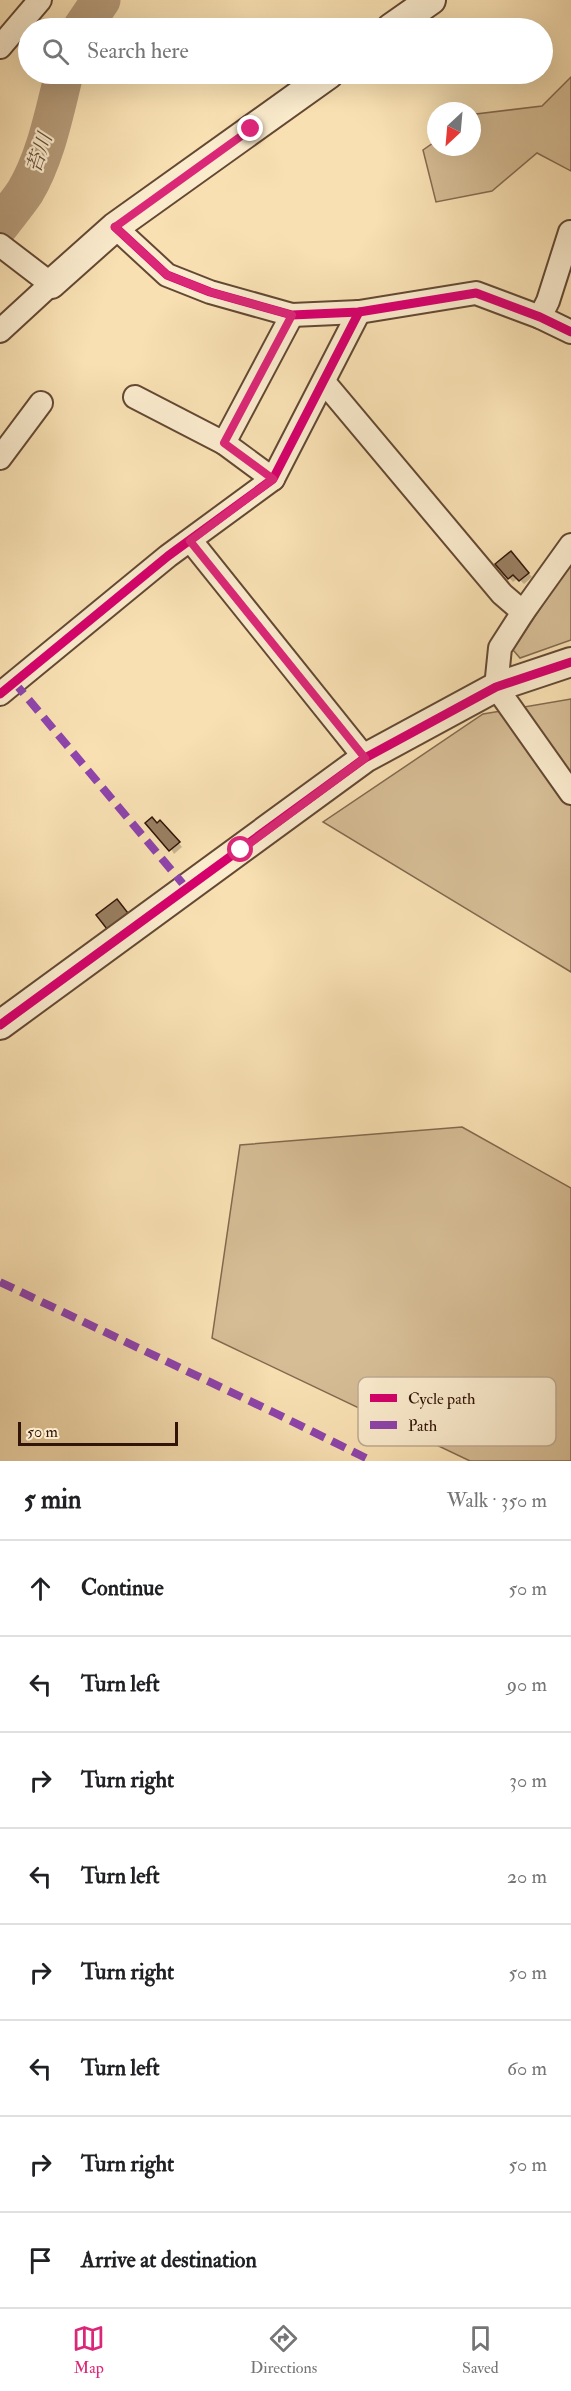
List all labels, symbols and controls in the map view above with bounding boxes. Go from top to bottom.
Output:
search box [18,18,553,84]
icon: search [39,35,72,68]
text: Search here [87,37,189,65]
north arrow [427,102,481,156]
route end [237,115,263,141]
water label: 苔川 [21,128,58,176]
route start [227,836,253,862]
legend [358,1377,556,1446]
text: Cycle path [408,1389,476,1410]
text: Path [408,1416,438,1436]
scale bar [18,1419,178,1446]
text: 50 m [27,1422,58,1442]
text: 5 min [24,1484,81,1516]
text: Walk · 350 m [447,1488,547,1513]
icon: ahead [24,1572,57,1605]
text: Continue [81,1574,164,1602]
text: 50 m [508,1576,547,1601]
icon: left [24,1668,57,1701]
text: Turn left [81,1670,160,1698]
text: 90 m [507,1672,547,1697]
icon: right [24,1764,57,1797]
text: Turn right [81,1766,174,1794]
text: 30 m [509,1768,547,1793]
icon: left [24,1860,57,1893]
text: Turn left [81,1862,160,1890]
text: 20 m [507,1864,547,1889]
icon: right [24,1956,57,1989]
text: Turn right [81,1958,174,1986]
text: 50 m [508,1960,547,1985]
icon: left [24,2052,57,2085]
text: Turn left [81,2054,160,2082]
text: 60 m [507,2056,547,2081]
icon: right [24,2148,57,2181]
text: Turn right [81,2150,174,2178]
text: 50 m [508,2152,547,2177]
icon: arrive [24,2244,57,2277]
text: Arrive at destination [81,2246,257,2274]
tab: Map [72,2322,105,2378]
tab: Directions [250,2322,317,2378]
tab: Saved [462,2322,499,2378]

